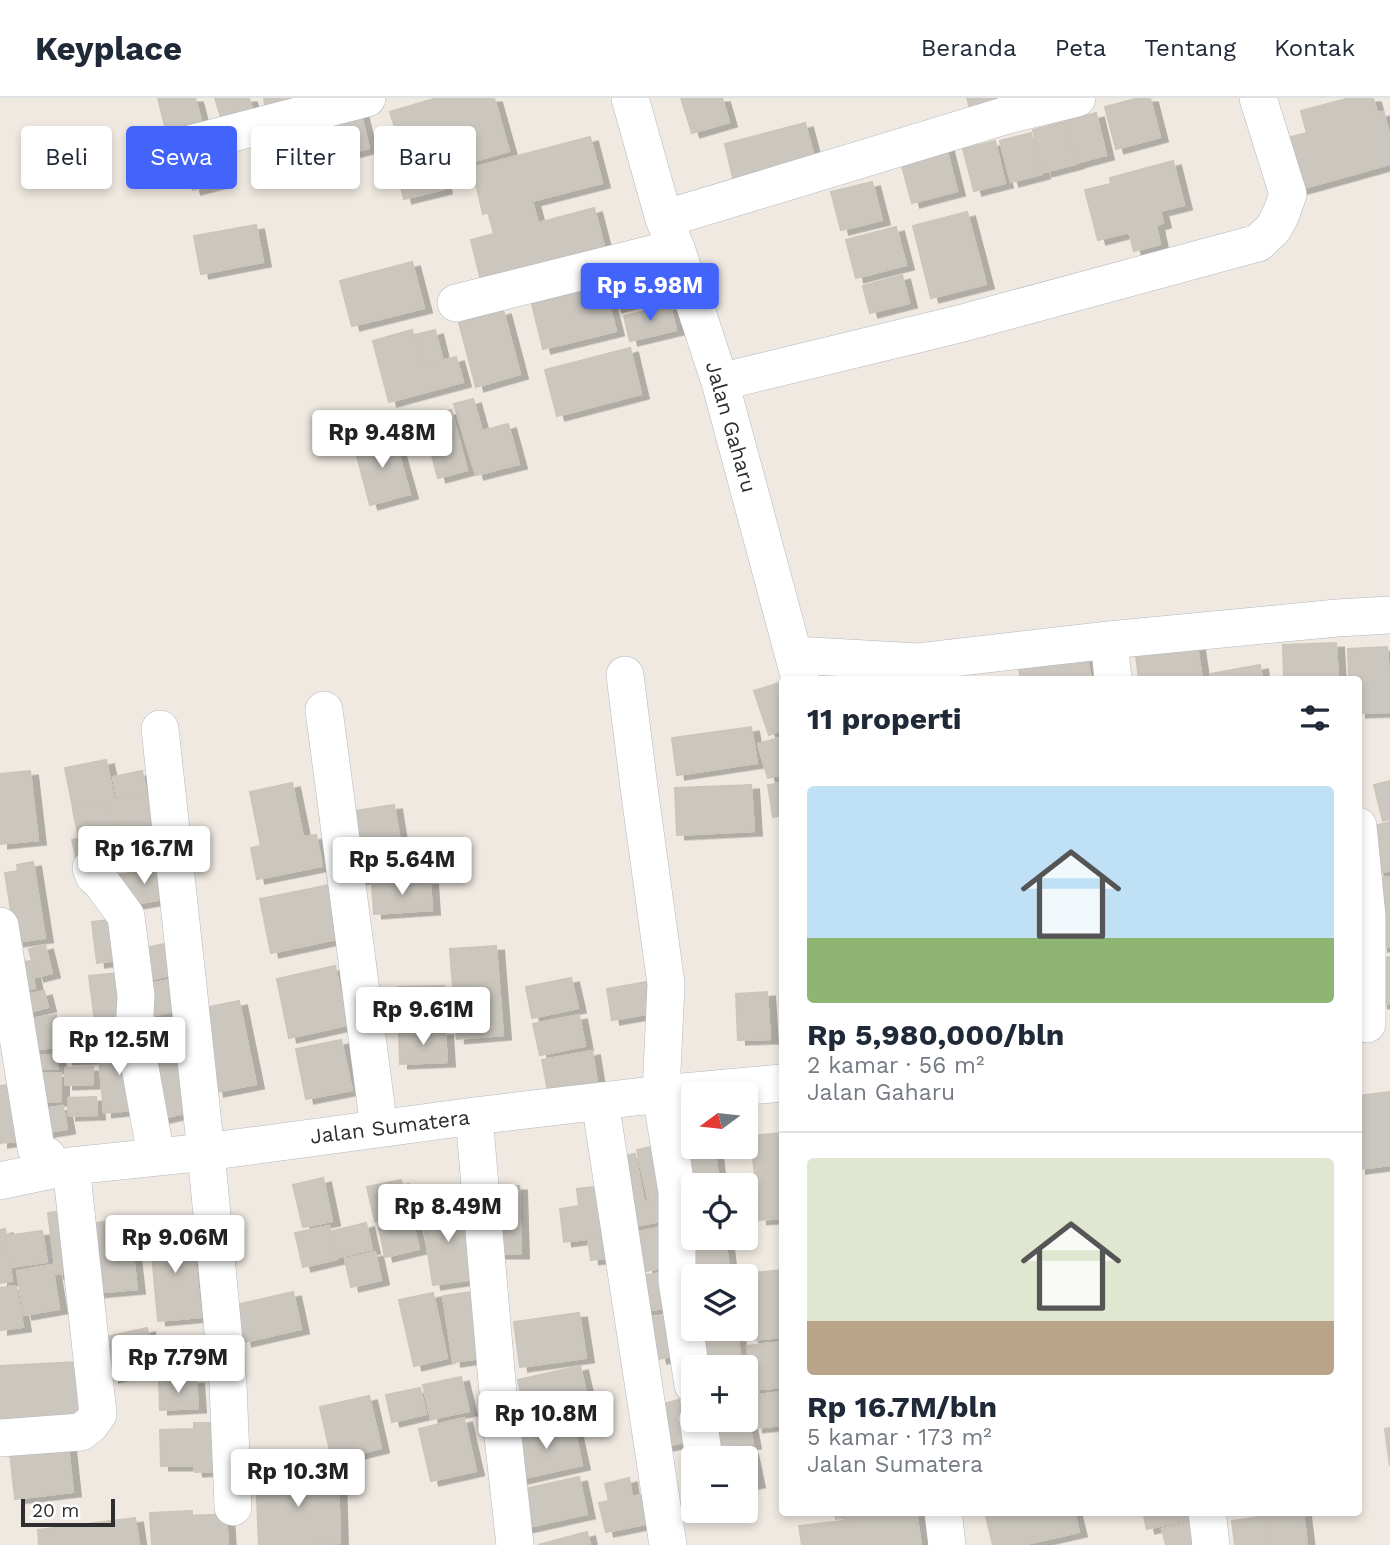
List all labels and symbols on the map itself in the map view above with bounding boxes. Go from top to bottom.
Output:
pin: Rp 5.98M [578,264,722,323]
street label: Jalan Gaharu [701,358,762,495]
pin: Rp 9.48M [310,410,454,470]
pin: Rp 16.7M [72,826,216,886]
pin: Rp 5.64M [330,838,474,897]
pin: Rp 9.61M [351,988,495,1047]
pin: Rp 12.5M [47,1018,191,1077]
north arrow [681,1082,758,1158]
street label: Jalan Sumatera [309,1104,471,1149]
pin: Rp 8.49M [376,1184,520,1244]
pin: Rp 9.06M [103,1216,247,1275]
pin: Rp 7.79M [106,1336,250,1395]
pin: Rp 10.8M [474,1392,618,1451]
pin: Rp 10.3M [226,1450,370,1509]
scale bar [21,1496,116,1528]

